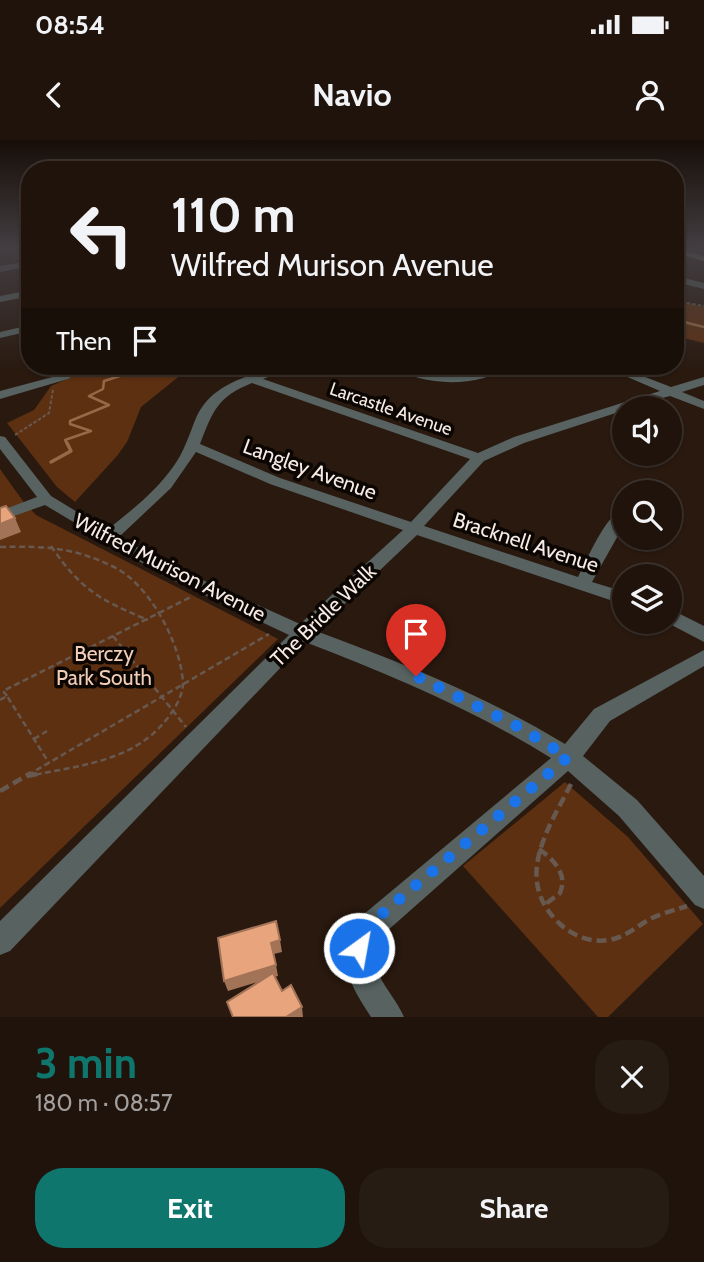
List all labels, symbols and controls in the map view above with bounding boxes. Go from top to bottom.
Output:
text: 08:54 [35,9,105,41]
text: Navio [312,75,392,114]
icon: back [35,76,73,114]
icon: person [631,76,669,114]
text: 110 m [171,185,295,244]
icon: left [56,189,147,280]
text: Wilfred Murison Avenue [171,245,494,284]
icon: arrive [126,322,164,360]
text: Then [56,325,112,357]
street label: Larcastle Avenue [327,378,455,440]
map controls [612,396,682,634]
button: sound [612,396,682,466]
street label: Langley Avenue [240,433,380,505]
button: search [612,480,682,550]
street label: Bracknell Avenue [450,507,602,577]
street label: Wilfred Murison Avenue [70,508,270,626]
street label: The Bridle Walk [265,558,381,672]
button: layers [612,564,682,634]
pin [386,604,446,676]
icon: arrive [397,615,435,653]
park label: Berczy Park South [56,641,152,690]
position arrow [322,911,396,985]
text: 3 min [35,1037,137,1089]
button: close [595,1040,669,1114]
text: 180 m · 08:57 [35,1089,172,1117]
button: Exit [35,1168,345,1248]
button: Share [359,1168,669,1248]

